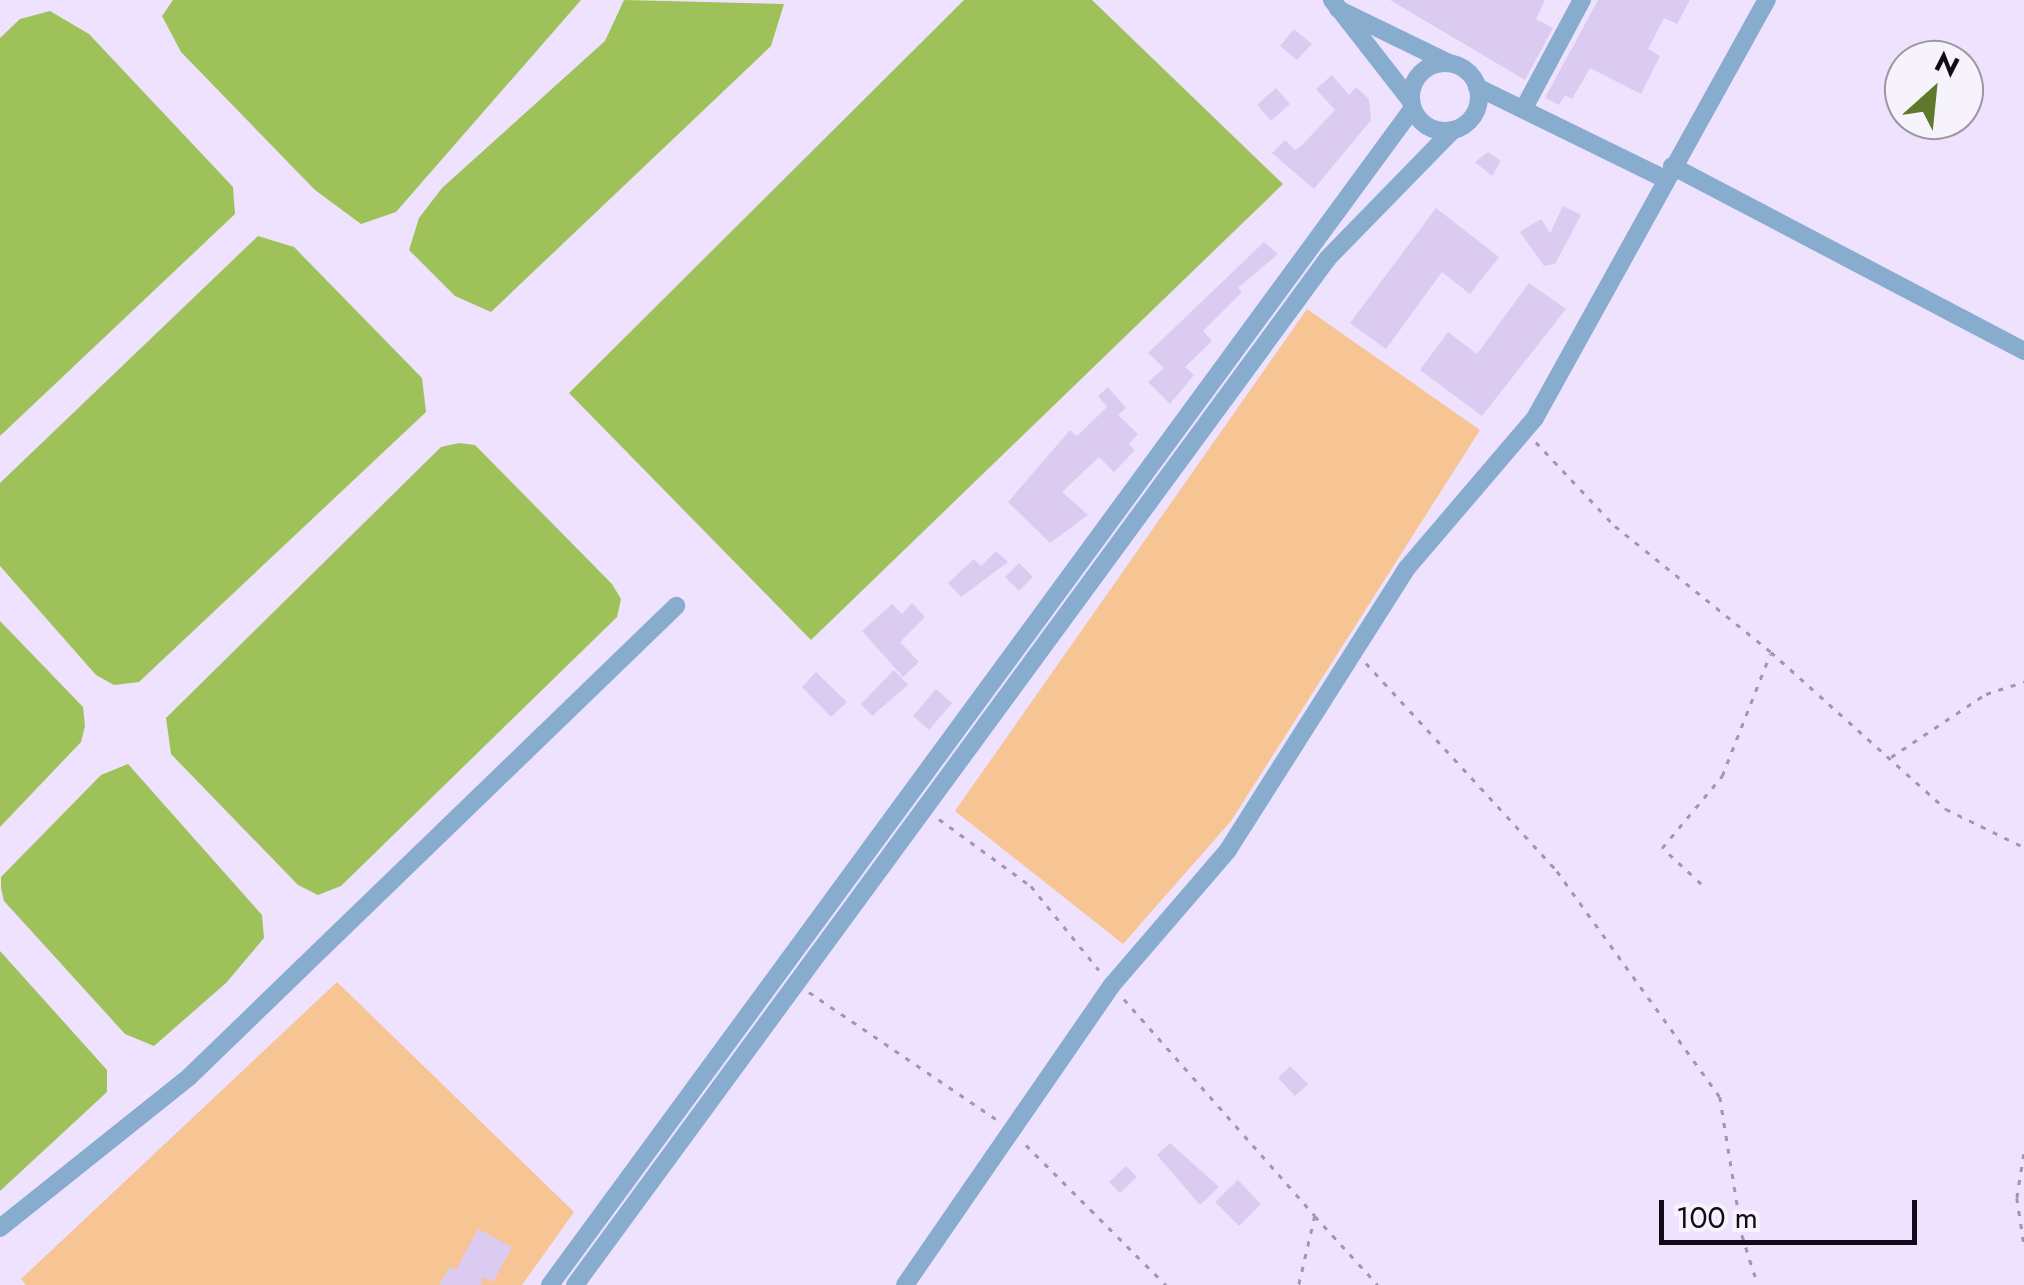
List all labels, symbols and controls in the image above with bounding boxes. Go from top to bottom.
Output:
north arrow [1884,40,1984,140]
text: N [1928,41,1966,88]
scale bar [1664,1180,1922,1242]
text: 100 m [1676,1196,1758,1239]

